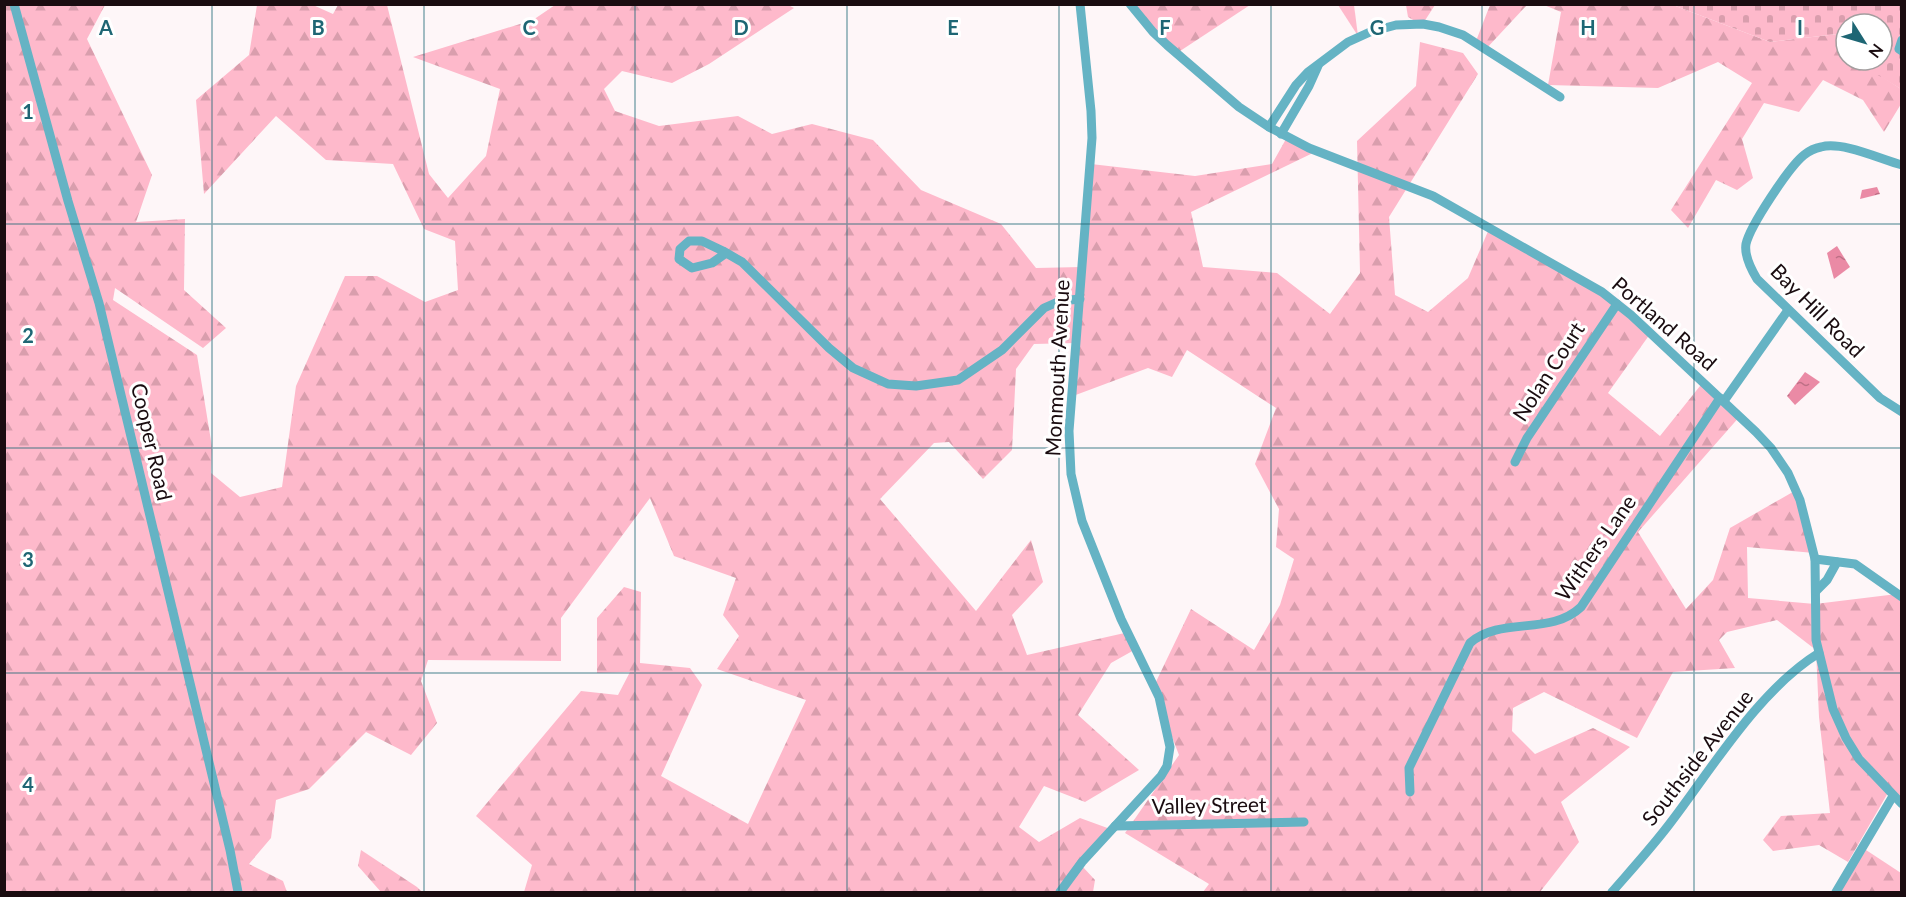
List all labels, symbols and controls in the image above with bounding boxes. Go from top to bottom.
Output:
north arrow [1834,12,1894,72]
text: A [98,15,113,39]
text: B [311,15,325,39]
text: C [522,15,536,39]
text: D [733,15,749,39]
text: E [947,15,959,39]
text: F [1159,15,1171,39]
text: G [1370,15,1384,39]
text: H [1580,15,1596,39]
text: I [1797,15,1803,39]
text: N [1865,41,1888,62]
text: 1 [22,99,34,123]
street label: Bay Hill Road [1766,258,1870,362]
street label: Portland Road [1608,271,1722,375]
street label: Monmouth Avenue [1039,279,1074,457]
street label: Nolan Court [1507,317,1589,425]
text: 2 [22,323,34,347]
street label: Cooper Road [127,381,178,503]
street label: Withers Lane [1549,490,1640,605]
text: 3 [22,547,34,571]
street label: Southside Avenue [1636,684,1758,830]
text: 4 [22,772,34,796]
street label: Valley Street [1151,791,1267,818]

